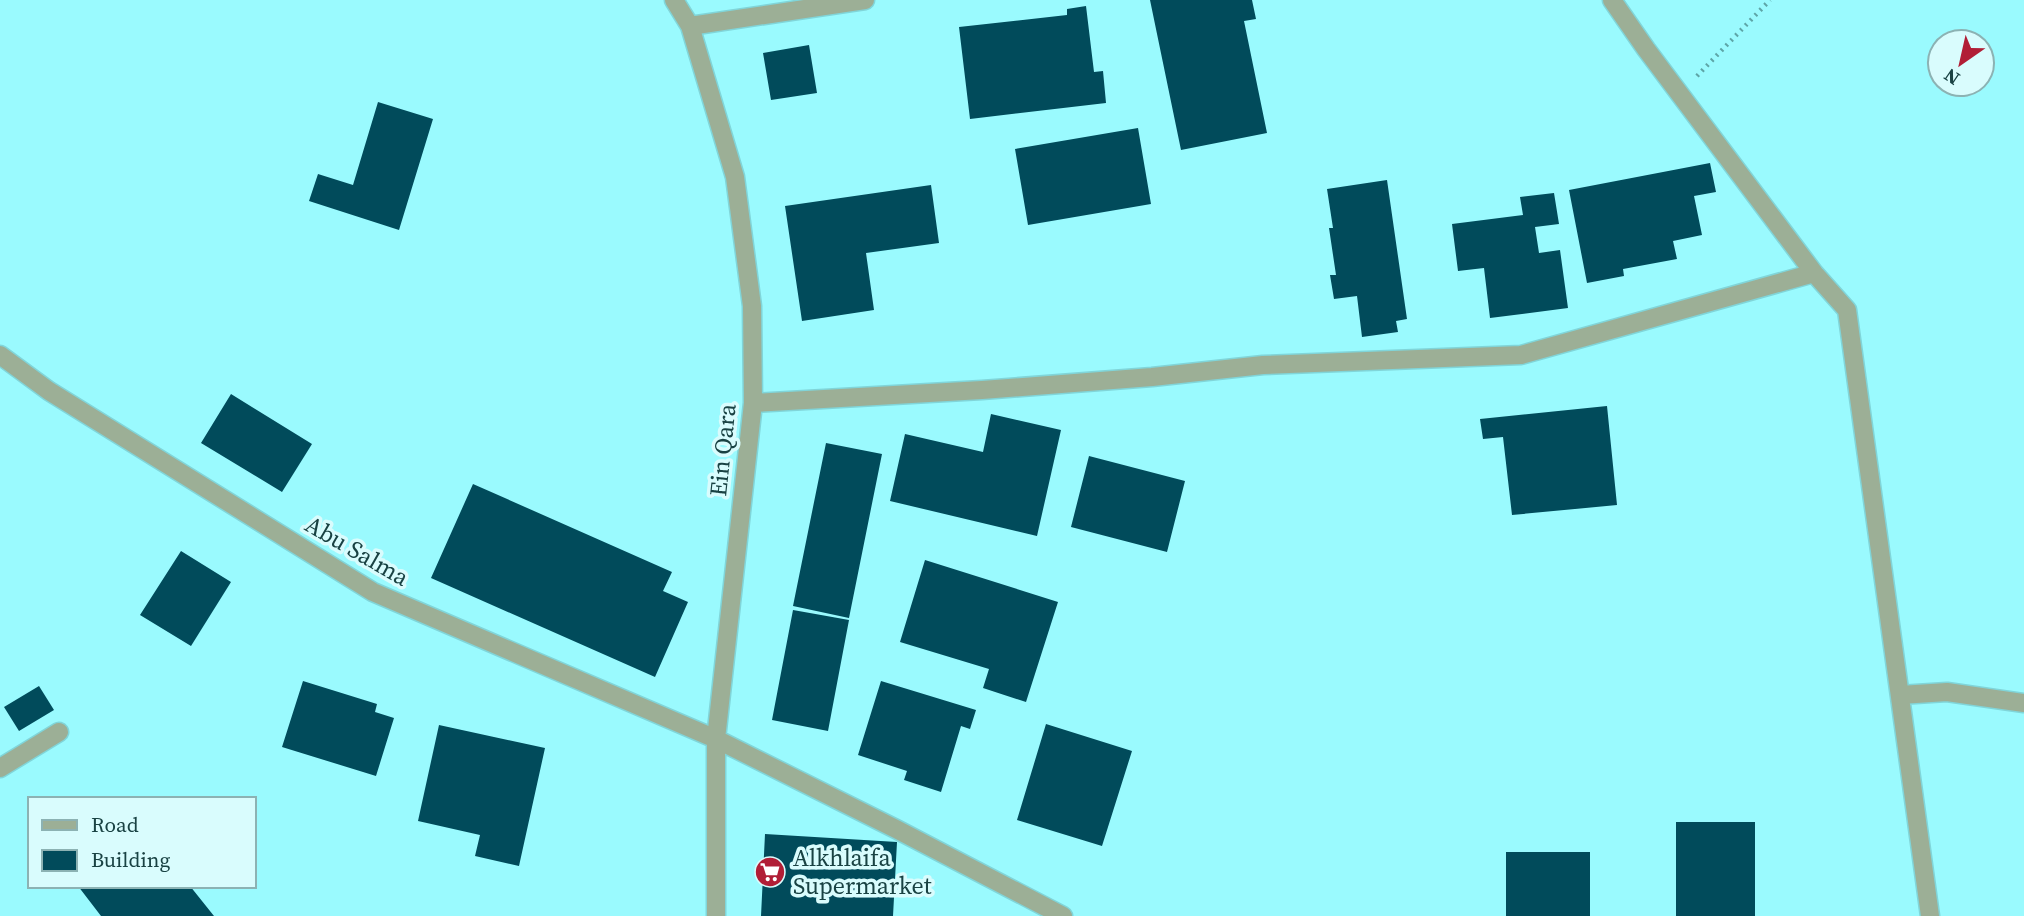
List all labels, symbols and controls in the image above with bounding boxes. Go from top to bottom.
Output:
north arrow [1926,28,1996,98]
text: N [1938,62,1965,92]
street label: Ein Qara [701,401,744,498]
street label: Abu Salma [299,508,416,594]
legend [28,797,256,888]
text: Road [91,810,139,839]
place label: Alkhlaifa Supermarket [793,841,932,902]
text: Building [91,845,170,874]
supermarket icon: Alkhlaifa Supermarket [753,855,787,889]

